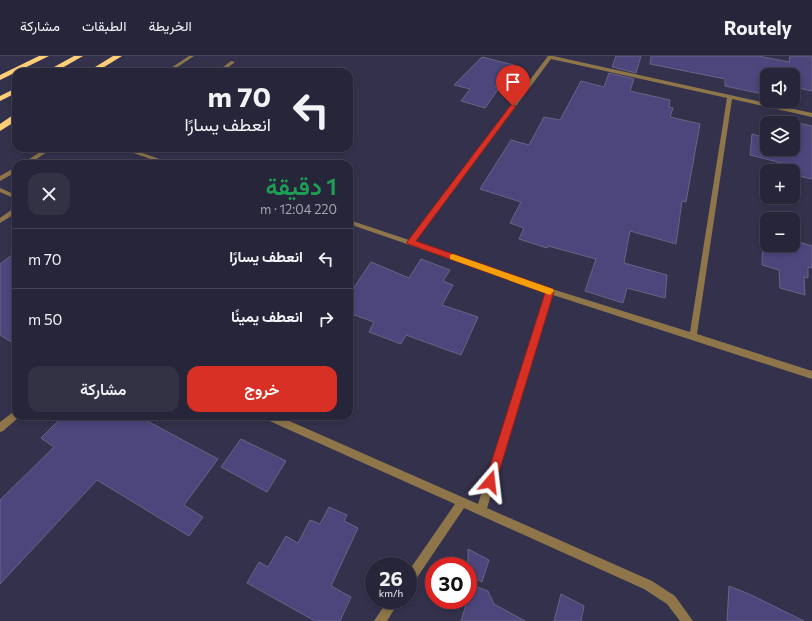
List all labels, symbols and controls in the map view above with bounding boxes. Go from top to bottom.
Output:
text: Routely [724,16,792,39]
text: مشاركة [20,17,60,34]
text: الطبقات [82,17,126,34]
text: الخريطة [148,17,192,34]
pin [496,65,530,106]
map controls [760,68,800,252]
button: sound [760,68,800,108]
icon: arrive [502,71,524,93]
text: 70 m [207,79,271,113]
icon: left [285,84,337,136]
text: انعطف يسارًا [184,113,271,135]
button: layers [760,116,800,156]
button: + [760,164,800,204]
text: 1 دقيقة [265,171,337,200]
button: close [28,173,70,215]
text: 220 m · 12:04 [260,201,337,217]
button: − [760,212,800,252]
text: انعطف يسارًا [229,247,303,265]
icon: left [315,248,337,270]
text: 70 m [28,250,62,268]
text: انعطف يمينًا [231,307,303,325]
icon: right [315,308,337,330]
text: 50 m [28,310,62,328]
button: مشاركة [28,366,179,412]
button: خروج [187,366,337,412]
position arrow [469,461,511,503]
speed limit sign: 30 [425,557,477,609]
text: 26 [379,566,403,590]
text: km/h [379,587,403,599]

